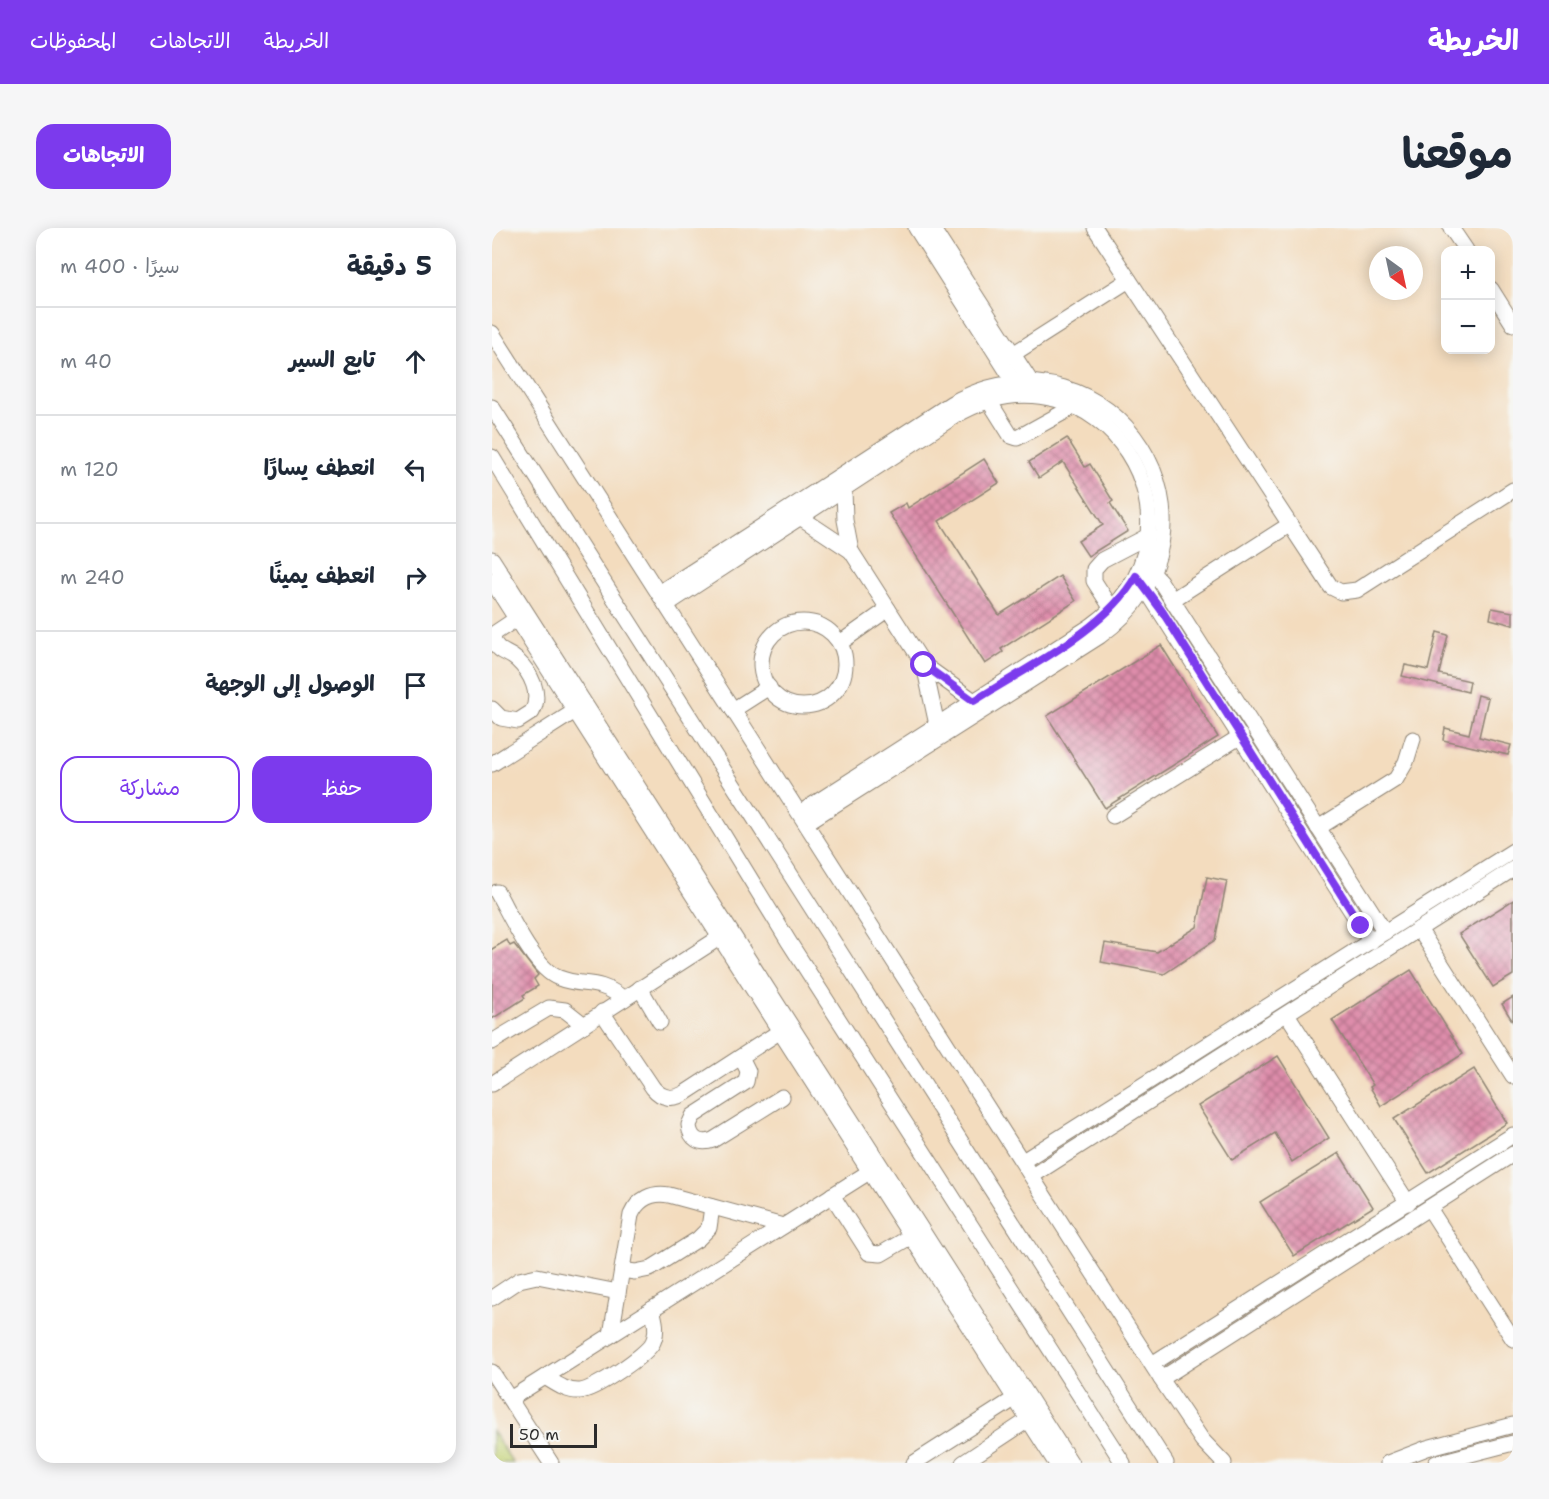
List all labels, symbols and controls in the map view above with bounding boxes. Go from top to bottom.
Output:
text: الخريطة [1428,21,1519,59]
text: المحفوظات [30,27,116,55]
text: الاتجاهات [149,27,231,55]
text: الخريطة [264,27,329,55]
button: الاتجاهات [36,124,171,189]
text: موقعنا [1402,125,1513,181]
north arrow [1369,246,1423,300]
map controls [1441,246,1495,354]
button: + [1441,246,1495,300]
text: 5 دقيقة [347,248,432,283]
text: سيرًا · 400 m [60,253,180,279]
button: − [1441,300,1495,354]
text: تابع السير [289,345,375,374]
icon: ahead [399,345,432,378]
text: 40 m [60,348,112,374]
text: انعطف يسارًا [263,453,375,482]
icon: left [399,453,432,486]
text: 120 m [60,456,119,482]
text: انعطف يمينًا [269,561,375,590]
icon: right [399,561,432,594]
text: 240 m [60,564,125,590]
route start [910,651,936,677]
text: الوصول إلى الوجهة [205,669,375,698]
icon: arrive [399,669,432,702]
button: مشاركة [60,756,240,823]
button: حفظ [252,756,432,823]
route end [1347,912,1373,938]
scale bar [510,1421,597,1448]
text: 50 m [519,1424,559,1445]

